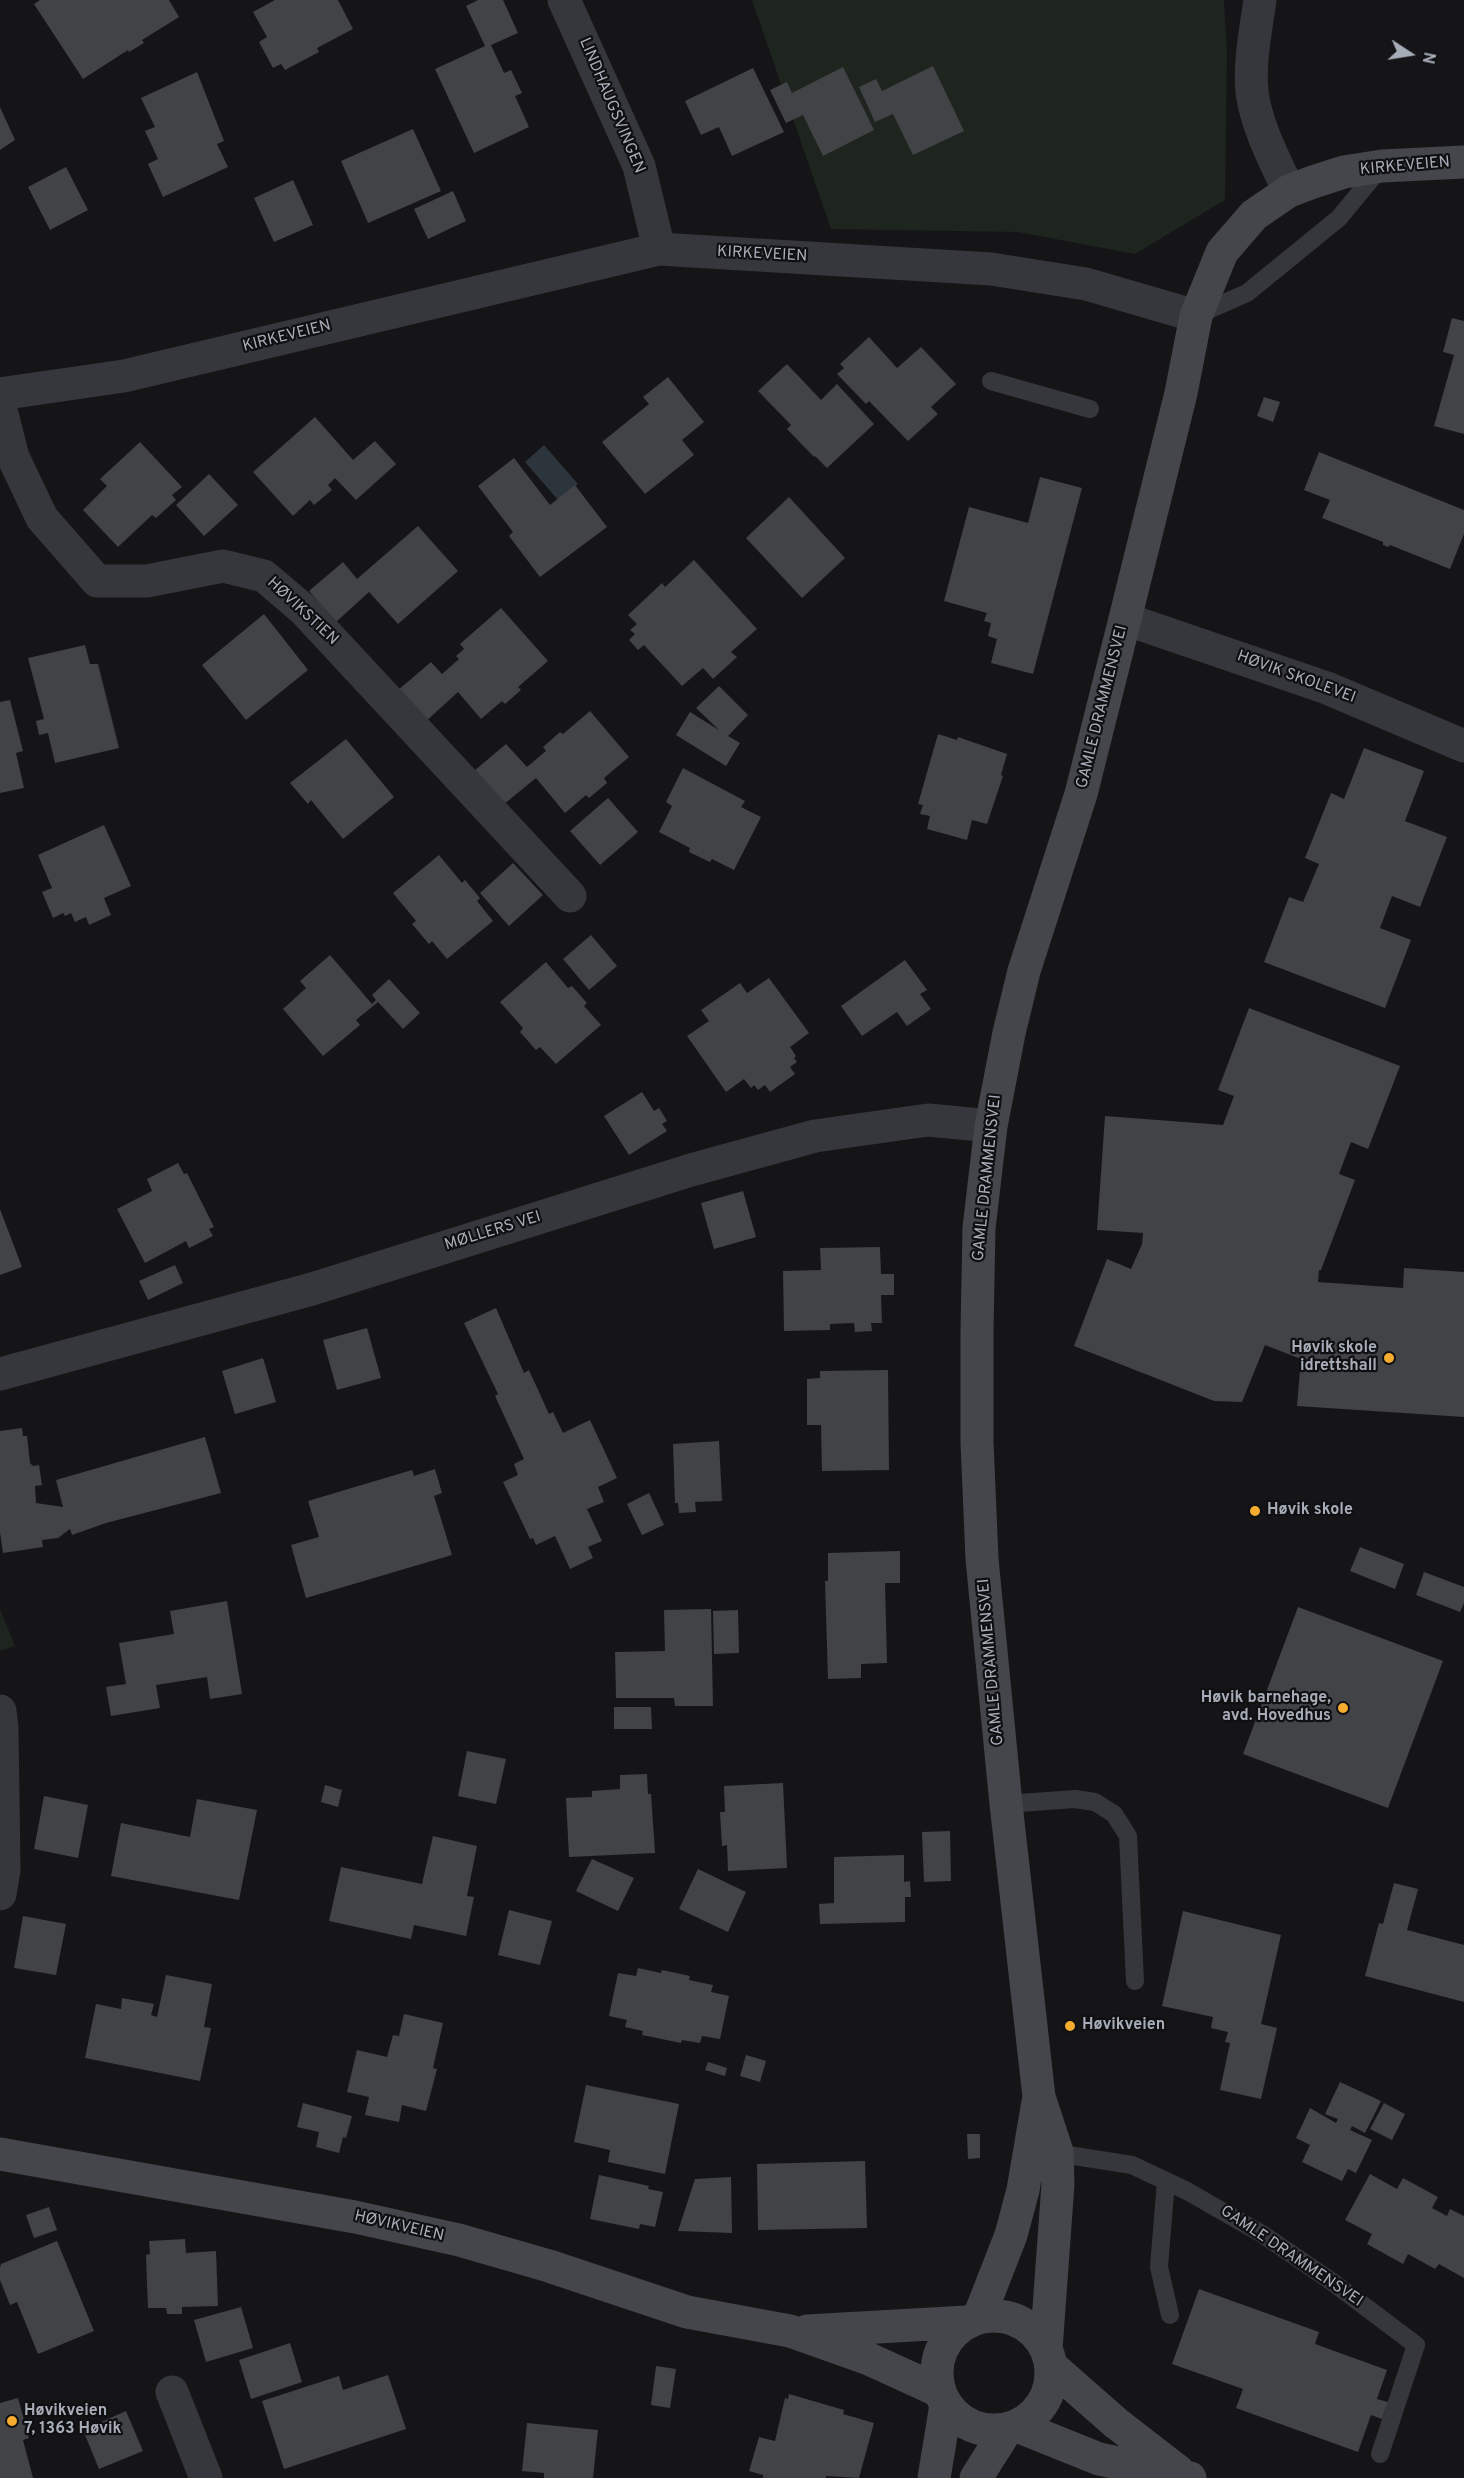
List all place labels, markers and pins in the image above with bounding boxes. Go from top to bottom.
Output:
place label: Høvik skole idrettshall [1291,1339,1377,1377]
marker: Høvik skole idrettshall [1382,1351,1396,1365]
place label: Høvik skole [1267,1501,1353,1521]
marker: Høvik skole [1248,1504,1262,1518]
place label: Høvik barnehage, avd. Hovedhus [1201,1689,1331,1727]
marker: Høvik barnehage, avd. Hovedhus [1336,1701,1350,1715]
place label: Høvikveien [1082,2016,1165,2036]
marker: Høvikveien [1063,2019,1077,2033]
place label: Høvikveien 7, 1363 Høvik [24,2402,121,2440]
marker: Høvikveien 7, 1363 Høvik [5,2414,19,2428]

